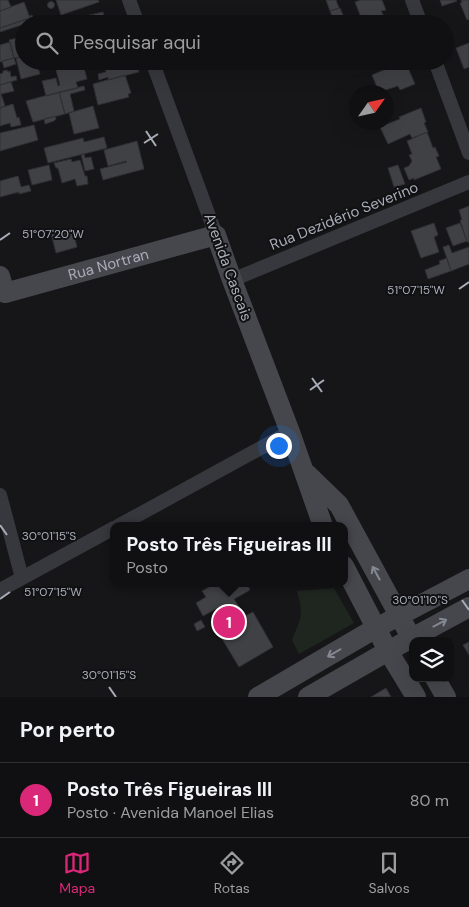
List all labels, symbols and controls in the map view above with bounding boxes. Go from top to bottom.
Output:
search box [15,15,454,70]
icon: search [33,29,61,57]
text: Pesquisar aqui [73,30,201,55]
north arrow [349,85,394,130]
street label: Rua Dezidério Severino [267,177,421,255]
street label: Avenida Cascais [199,210,257,324]
text: 51°07'20"W [22,226,84,242]
street label: Rua Nortran [66,244,151,285]
text: 51°07'15"W [387,282,445,298]
your location [266,433,292,459]
popup [110,522,348,587]
text: 30°01'15"S [22,528,76,544]
text: Posto Três Figueiras III [126,532,332,557]
text: Posto [126,557,168,578]
one-way arrow [371,566,380,581]
text: 51°07'15"W [24,584,82,600]
text: 30°01'10"S [392,592,448,608]
pin: 1 [213,603,245,641]
one-way arrow [433,618,448,628]
map controls [409,637,454,682]
button: layers [409,637,454,682]
one-way arrow [327,648,341,658]
text: 30°01'15"S [82,667,136,683]
text: Por perto [20,716,115,744]
text: Posto Três Figueiras III [67,777,272,802]
text: 1 [33,790,39,811]
text: 80 m [410,790,449,811]
text: Posto · Avenida Manoel Elias [67,802,274,823]
tab: Mapa [59,849,95,897]
tab: Rotas [214,849,250,897]
tab: Salvos [368,849,410,897]

